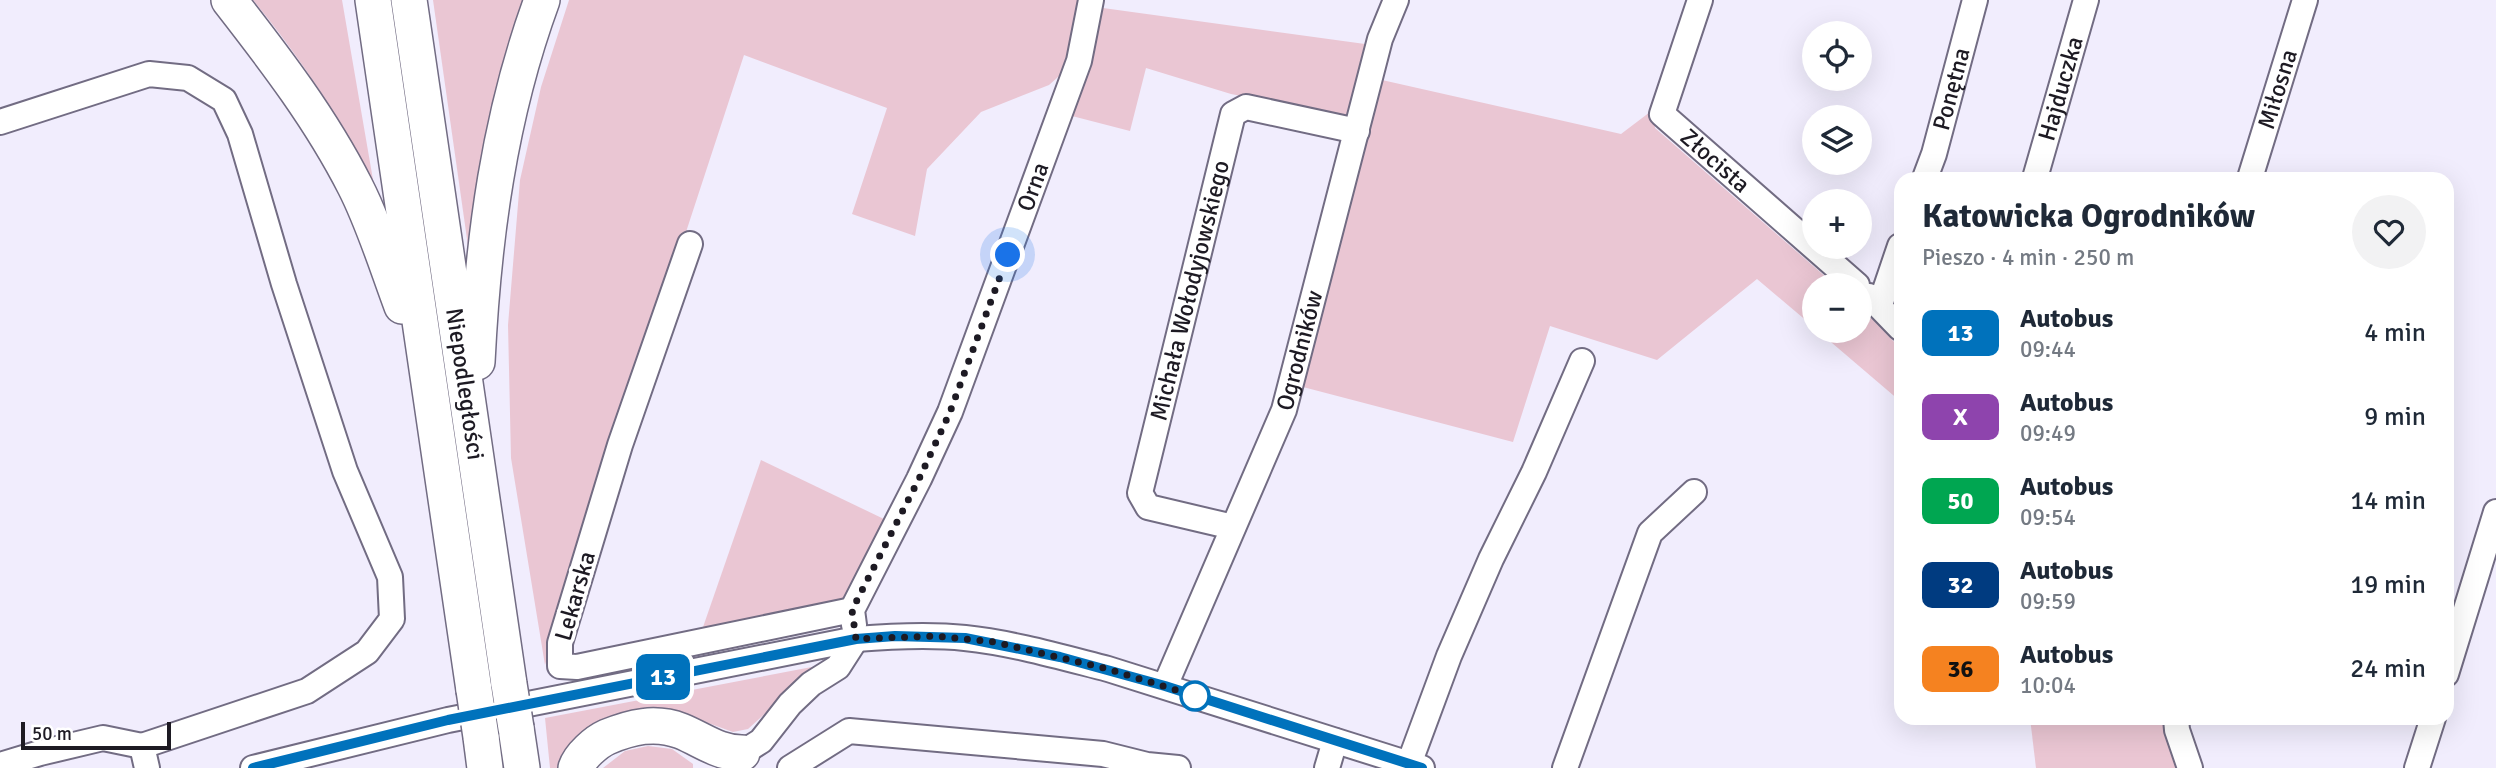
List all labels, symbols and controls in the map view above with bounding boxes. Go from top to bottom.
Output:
map controls [1802,21,1872,343]
button: locate [1802,21,1872,91]
street label: Hajduczka [2031,33,2090,144]
street label: Ponętna [1926,44,1977,133]
street label: Miłosna [2251,45,2304,133]
button: layers [1802,105,1872,175]
street label: Złocista [1674,122,1756,199]
street label: Michała Wołodyjowskiego [1143,157,1236,424]
street label: Orna [1010,158,1055,215]
button: + [1802,189,1872,259]
button: heart [2352,195,2426,269]
text: Katowicka Ogrodników [1922,196,2255,237]
your location [990,237,1025,272]
text: Pieszo · 4 min · 250 m [1922,243,2134,272]
button: − [1802,273,1872,343]
street label: Ogrodników [1269,287,1329,414]
text: Autobus [2020,303,2113,335]
street label: Niepodległości [439,306,491,462]
text: 4 min [2364,317,2426,349]
text: 13 [1948,318,1973,348]
text: 09:44 [2020,335,2076,364]
text: Autobus [2020,387,2113,419]
text: 9 min [2364,401,2426,433]
text: X [1953,402,1968,432]
text: 09:49 [2020,419,2076,448]
text: Autobus [2020,471,2113,503]
text: 14 min [2350,485,2426,517]
text: 50 [1948,486,1973,516]
text: 09:54 [2020,503,2076,532]
street label: Lekarska [548,548,602,644]
text: Autobus [2020,555,2113,587]
text: 19 min [2350,569,2426,601]
text: 32 [1948,570,1973,600]
text: 09:59 [2020,587,2076,616]
text: Autobus [2020,639,2113,671]
text: 24 min [2350,653,2426,685]
line badge: 13 [632,654,694,700]
text: 36 [1948,654,1973,684]
text: 13 [650,662,676,692]
text: 10:04 [2020,671,2076,700]
unlabelled marker [1180,681,1210,711]
scale bar [21,719,172,751]
text: 50 m [32,722,72,746]

